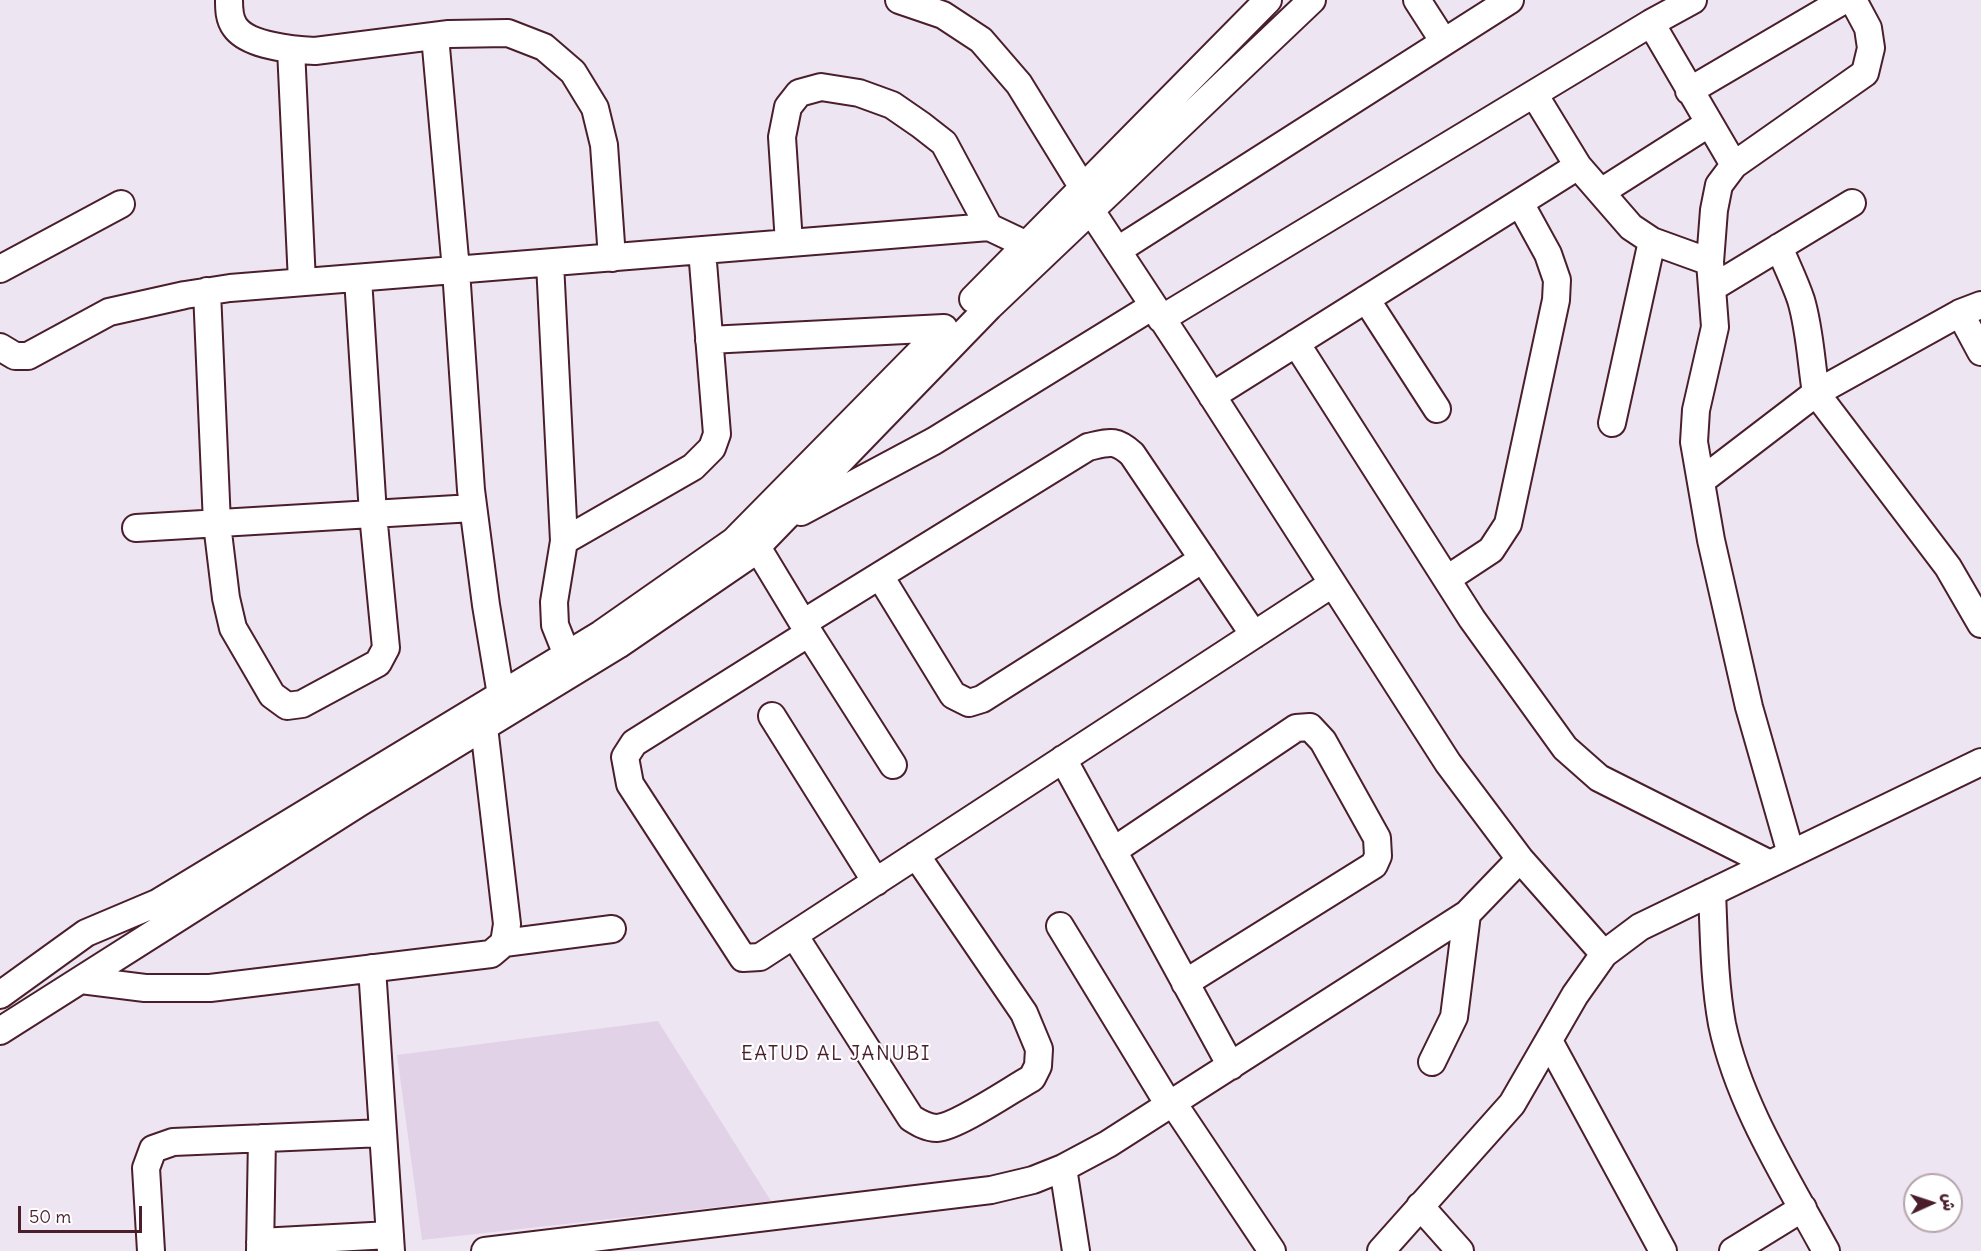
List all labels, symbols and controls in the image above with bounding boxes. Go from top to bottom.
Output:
district label: EATUD AL JANUBI [741,1042,931,1066]
north arrow [1903,1173,1963,1233]
text: ش [1939,1193,1959,1211]
scale bar [21,1194,146,1232]
text: 50 m [29,1205,71,1228]

